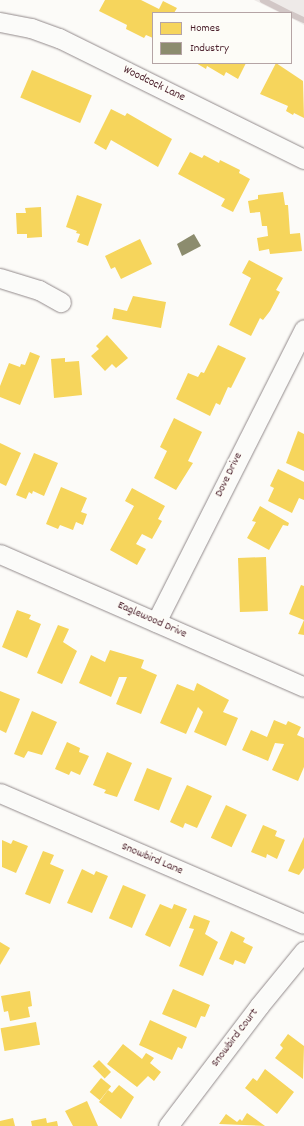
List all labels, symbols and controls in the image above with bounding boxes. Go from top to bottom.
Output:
legend [152,12,292,64]
text: Homes [190,20,220,37]
text: Industry [190,40,229,57]
street label: Woodcock Lane [121,63,187,105]
street label: Dove Drive [212,450,246,500]
street label: Eaglewood Drive [115,598,189,642]
street label: Snowbird Lane [119,840,185,878]
street label: Snowbird Court [208,1006,262,1070]

